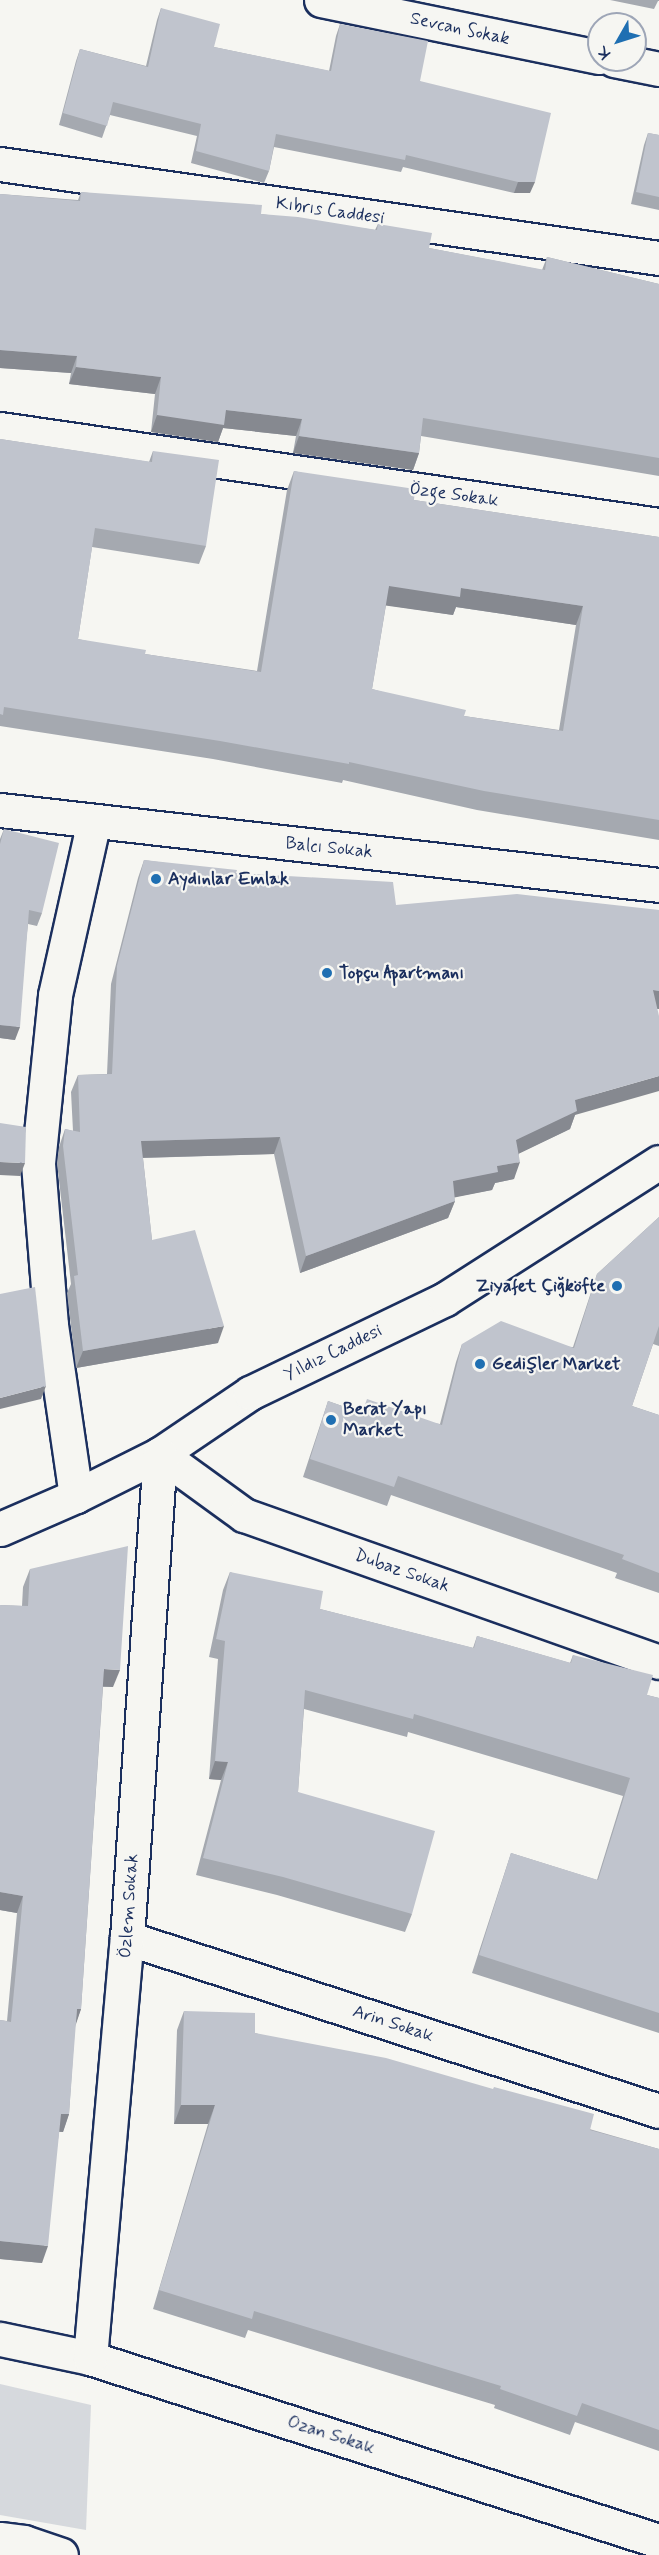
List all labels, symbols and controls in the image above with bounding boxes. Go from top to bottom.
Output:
street label: Sevcan Sokak [407,8,513,50]
north arrow [587,12,647,72]
text: K [592,41,616,63]
street label: Kıbrıs Caddesi [273,192,387,230]
street label: Özge Sokak [409,478,499,512]
street label: Balcı Sokak [284,833,374,863]
place label: Aydınlar Emlak [168,868,285,890]
marker: Aydınlar Emlak [149,872,163,886]
place label: Topçu Apartmanı [339,962,464,984]
marker: Topçu Apartmanı [320,966,334,980]
place label: Ziyafet Çiğköfte [476,1275,605,1297]
marker: Ziyafet Çiğköfte [610,1279,624,1293]
street label: Yıldız Caddesi [279,1319,387,1387]
place label: Gedişler Market [492,1353,623,1375]
marker: Gedişler Market [473,1357,487,1371]
place label: Berat Yapı Market [343,1399,425,1442]
marker: Berat Yapı Market [324,1413,338,1427]
street label: Dubaz Sokak [351,1545,453,1597]
street label: Özlem Sokak [115,1854,143,1958]
street label: Arin Sokak [350,2001,436,2047]
street label: Ozan Sokak [285,2411,377,2459]

